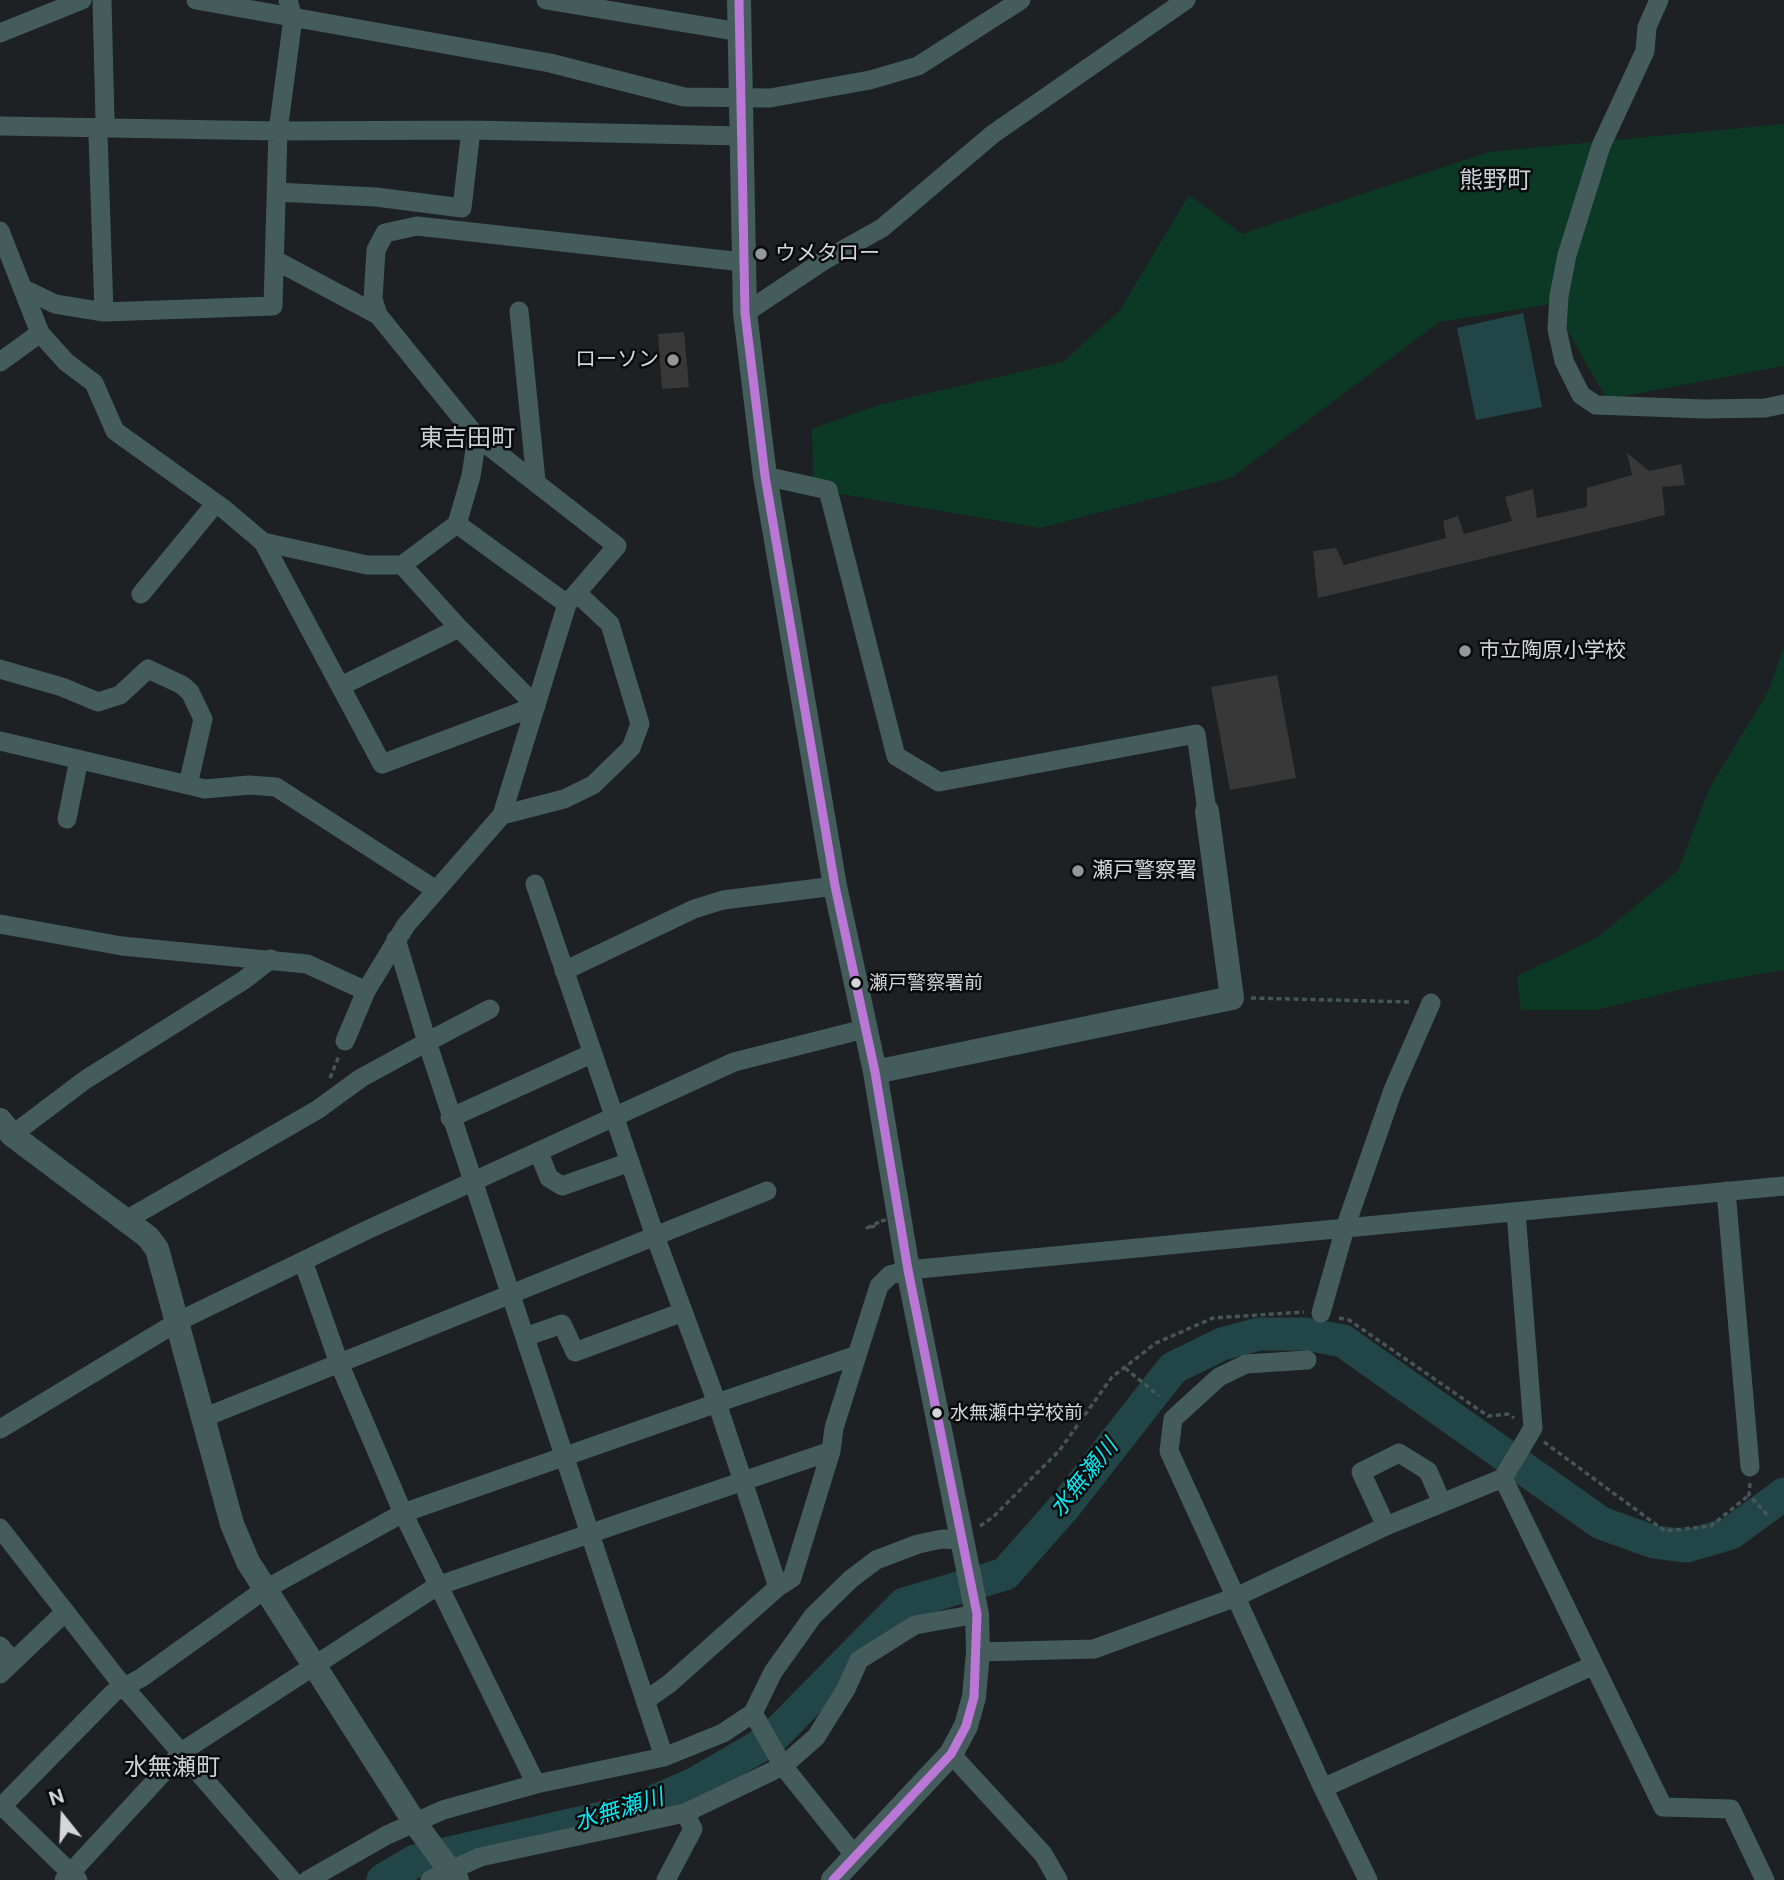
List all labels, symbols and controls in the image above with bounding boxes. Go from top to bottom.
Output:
district label: 熊野町 [1459,167,1531,195]
place label: ウメタロー [775,241,880,267]
marker: ウメタロー [753,246,769,262]
place label: ローソン [575,347,659,373]
marker: ローソン [665,352,681,368]
district label: 東吉田町 [419,425,515,453]
place label: 市立陶原小学校 [1479,638,1626,664]
marker: 市立陶原小学校 [1457,643,1473,659]
place label: 瀬戸警察署 [1092,858,1197,884]
marker: 瀬戸警察署 [1070,863,1086,879]
place label: 瀬戸警察署前 [869,972,983,994]
marker: 瀬戸警察署前 [849,976,863,990]
place label: 水無瀬中学校前 [950,1402,1083,1424]
marker: 水無瀬中学校前 [930,1406,944,1420]
water label: 水無瀬川 [1044,1434,1124,1522]
district label: 水無瀬町 [124,1754,220,1782]
north arrow [28,1782,98,1852]
water label: 水無瀬川 [571,1783,667,1837]
text: N [46,1784,67,1810]

